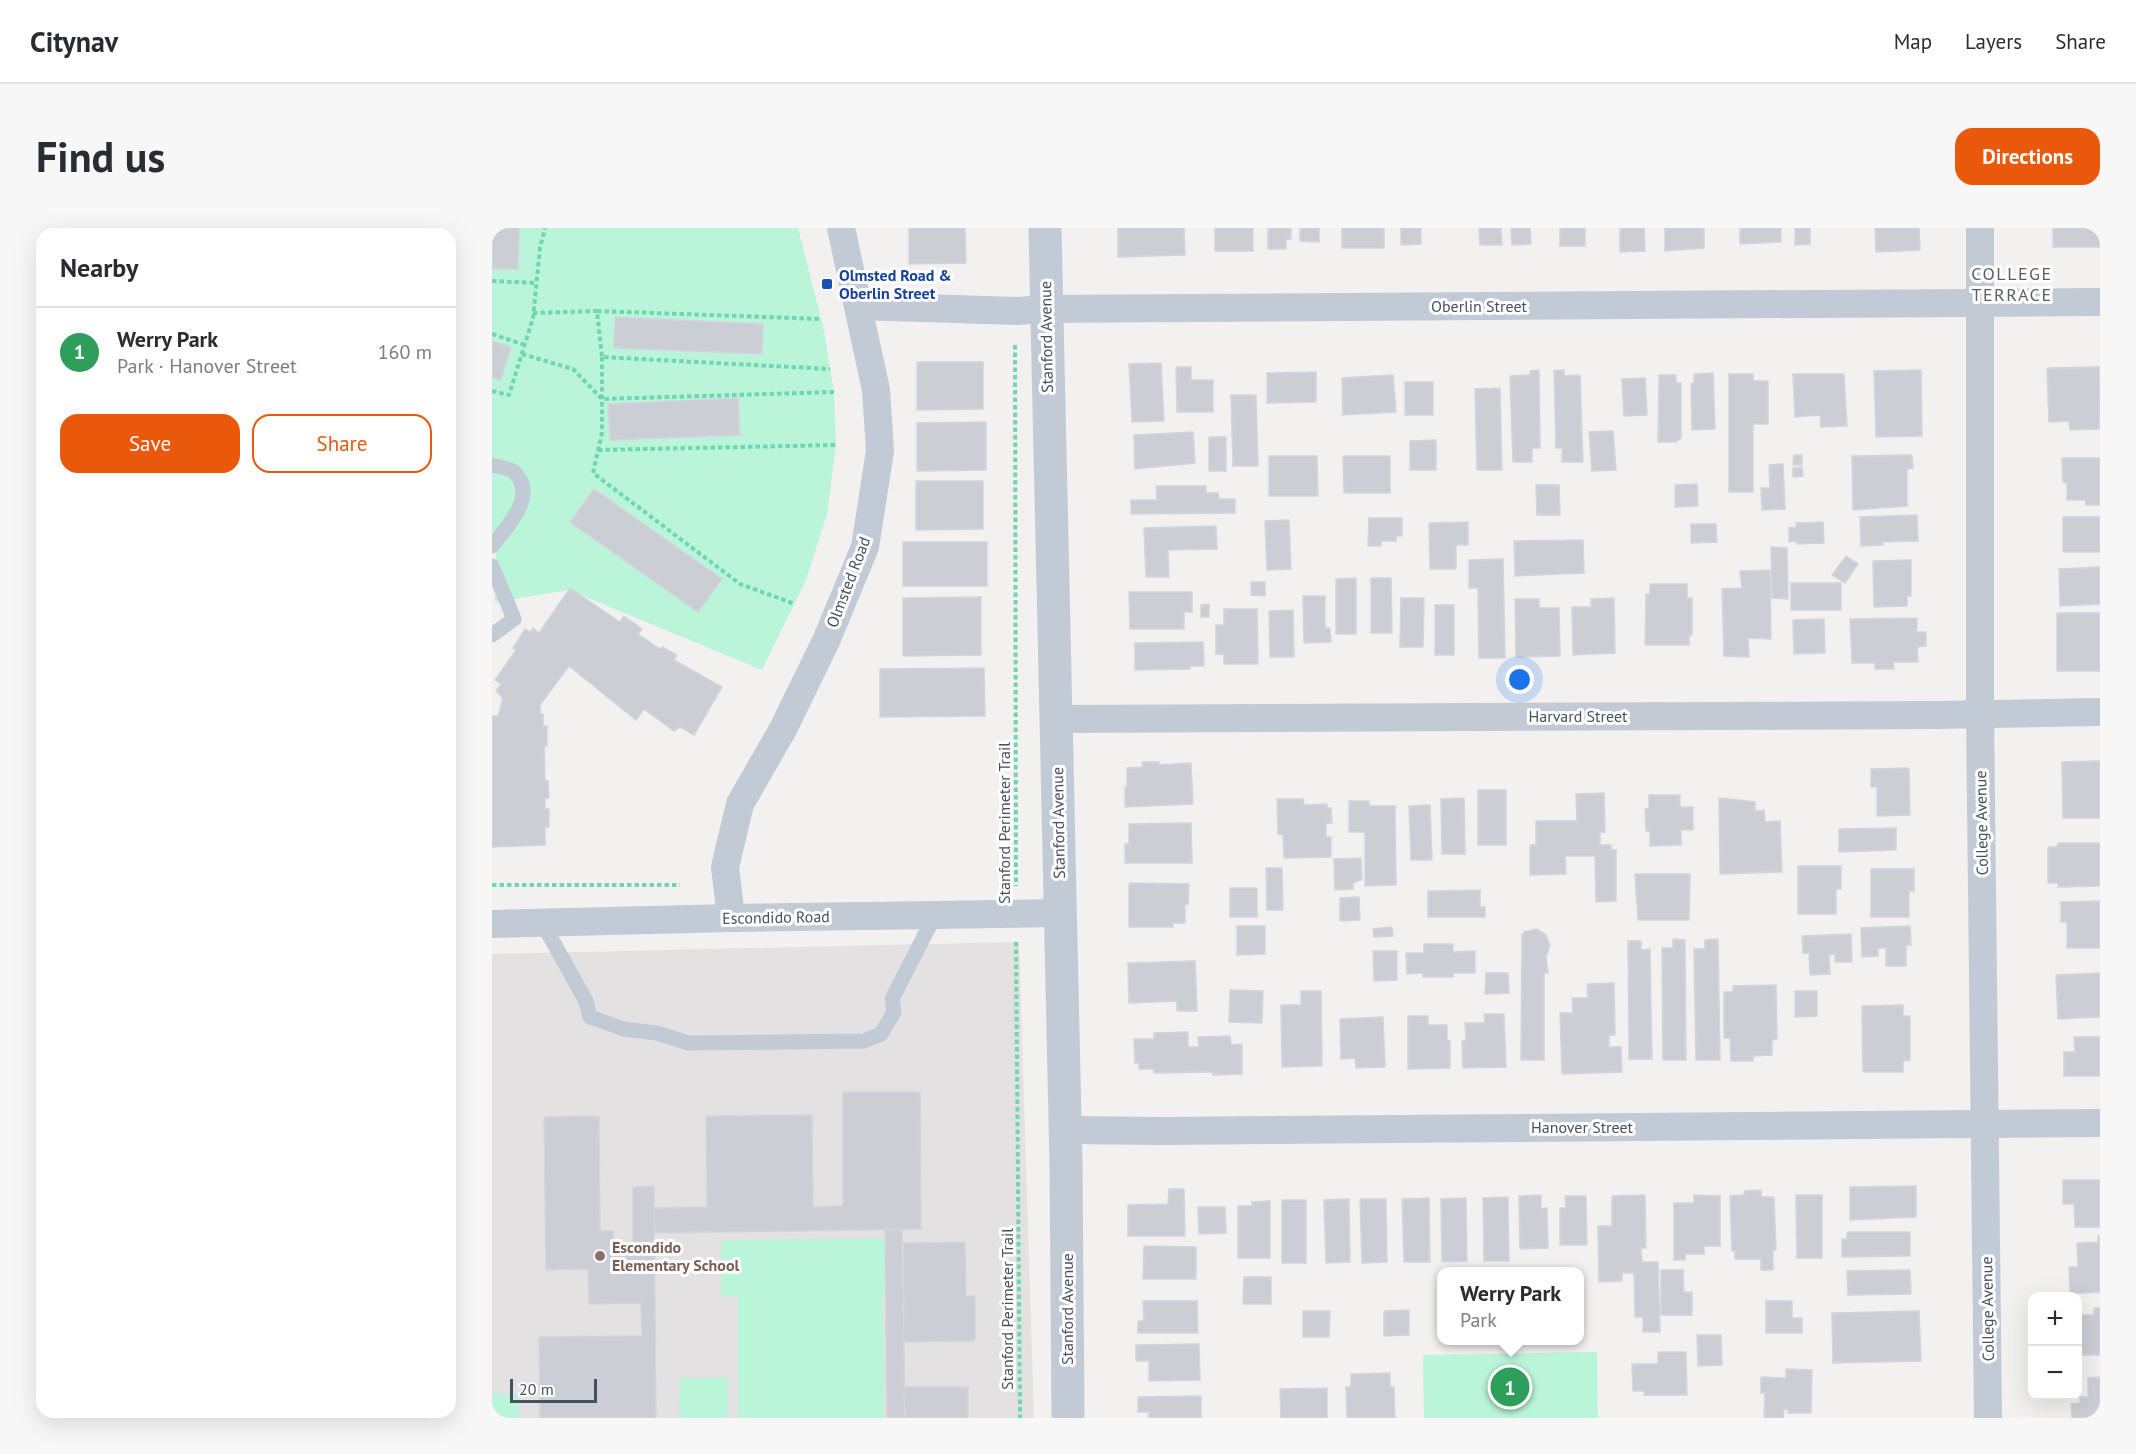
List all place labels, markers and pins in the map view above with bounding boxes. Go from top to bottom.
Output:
place label: Olmsted Road & Oberlin Street [839,265,951,303]
marker: Olmsted Road & Oberlin Street [820,277,834,291]
place label: Escondido Elementary School [612,1237,739,1275]
marker: Escondido Elementary School [593,1249,607,1263]
pin: 1 [1490,1364,1530,1410]

